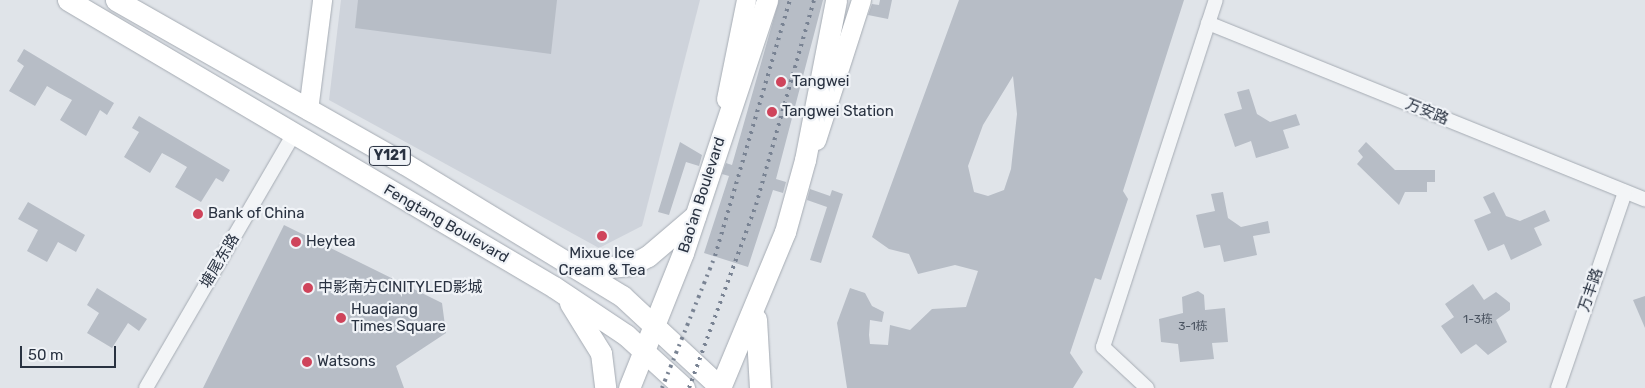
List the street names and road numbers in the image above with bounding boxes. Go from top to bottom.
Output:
street label: 万安路 [1403,95,1451,129]
street label: Bao'an Boulevard [675,135,729,255]
road number: Y121 [369,144,411,168]
street label: Fengtang Boulevard [380,181,512,267]
street label: 塘尾东路 [197,231,243,291]
street label: 万丰路 [1575,266,1607,314]

